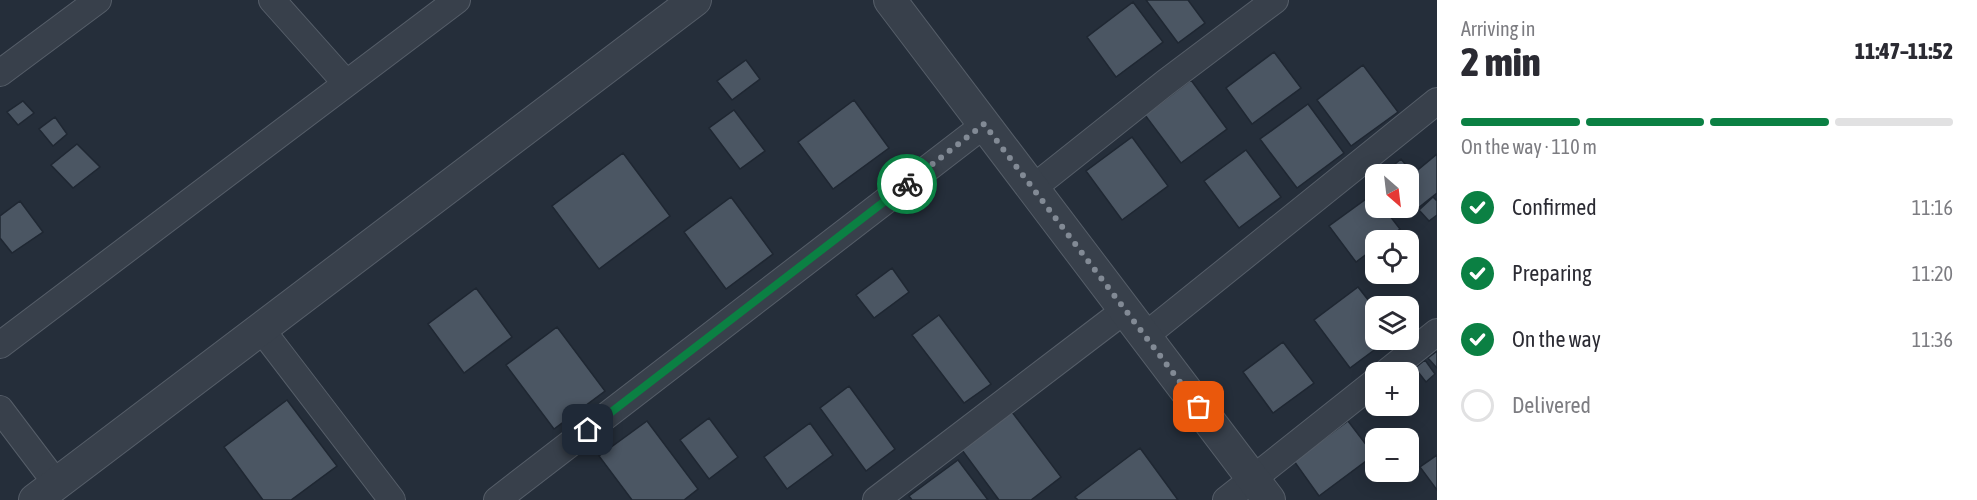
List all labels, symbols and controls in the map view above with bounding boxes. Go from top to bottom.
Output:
text: Arriving in [1461,17,1535,40]
text: 11:47–11:52 [1855,38,1953,64]
text: 2 min [1461,40,1541,84]
text: On the way · 110 m [1461,135,1597,158]
courier [877,154,937,214]
north arrow [1365,164,1419,218]
map controls [1365,164,1419,482]
icon: bike [891,168,924,201]
icon: check [1461,191,1494,224]
text: Confirmed [1512,194,1597,220]
text: 11:16 [1912,196,1953,219]
button: locate [1365,230,1419,284]
icon: check [1461,257,1494,290]
text: Preparing [1512,260,1592,286]
text: 11:20 [1912,262,1953,285]
button: layers [1365,296,1419,350]
icon: check [1461,323,1494,356]
text: On the way [1512,326,1601,352]
text: 11:36 [1912,328,1953,351]
button: + [1365,362,1419,416]
pin [1173,381,1224,432]
icon: bag [1182,390,1215,423]
text: Delivered [1512,392,1591,418]
pin [562,404,613,455]
icon: home [571,413,604,446]
button: − [1365,428,1419,482]

